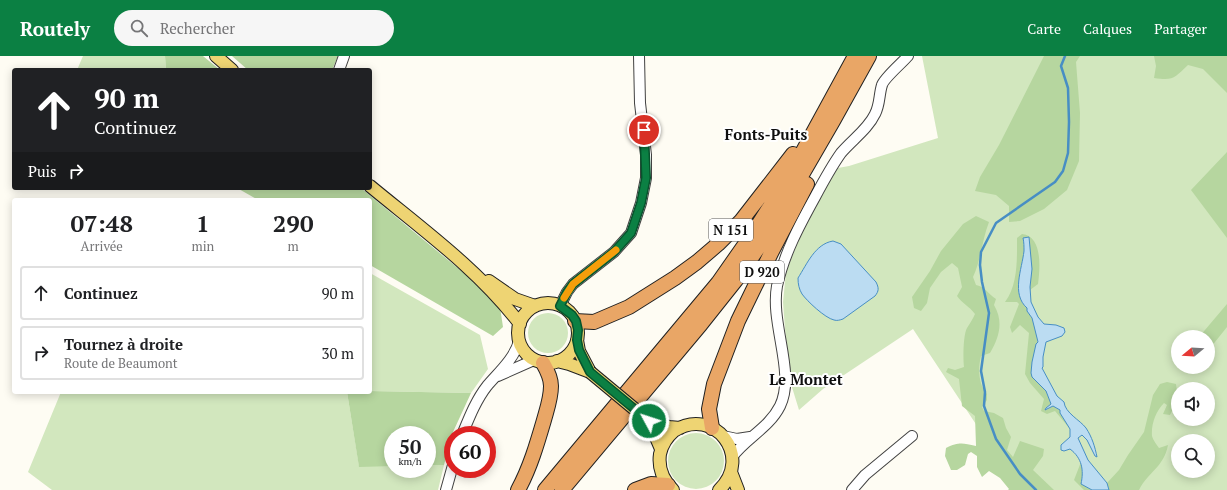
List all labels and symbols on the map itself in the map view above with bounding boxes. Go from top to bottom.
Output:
pin [627,113,661,147]
district label: Fonts-Puits [725,124,808,144]
road number: N 151 [709,219,753,241]
road number: D 920 [740,261,784,283]
north arrow [1171,330,1215,374]
district label: Le Montet [769,369,843,389]
position arrow [628,400,670,442]
speed limit sign: 60 [444,426,496,478]

